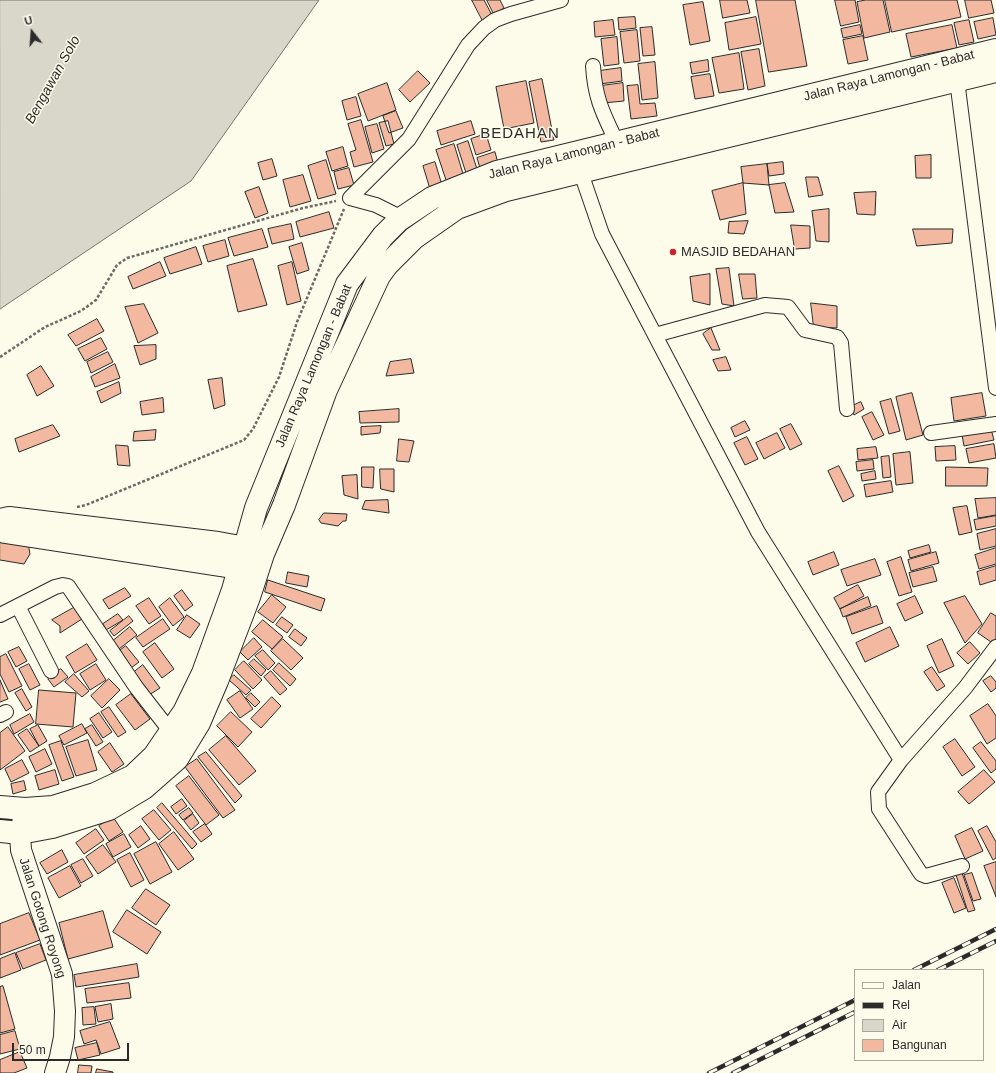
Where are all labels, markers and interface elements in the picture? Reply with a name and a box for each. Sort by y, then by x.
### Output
north arrow [12,12,52,52]
text: U [23,14,34,27]
water label: Bengawan Solo [22,33,84,127]
street label: Jalan Raya Lamongan - Babat [802,47,976,105]
district label: BEDAHAN [480,125,560,143]
street label: Jalan Raya Lamongan - Babat [487,125,661,183]
place label: MASJID BEDAHAN [681,244,795,260]
marker: MASJID BEDAHAN [668,247,678,257]
street label: Jalan Raya Lamongan - Babat [273,282,355,450]
street label: Jalan Gotong Royong [15,856,69,980]
legend [854,969,984,1061]
text: Jalan [892,978,921,992]
text: Rel [892,998,910,1012]
text: Air [892,1018,907,1032]
scale bar [14,1035,131,1061]
text: Bangunan [892,1038,947,1052]
text: 50 m [19,1043,46,1057]

